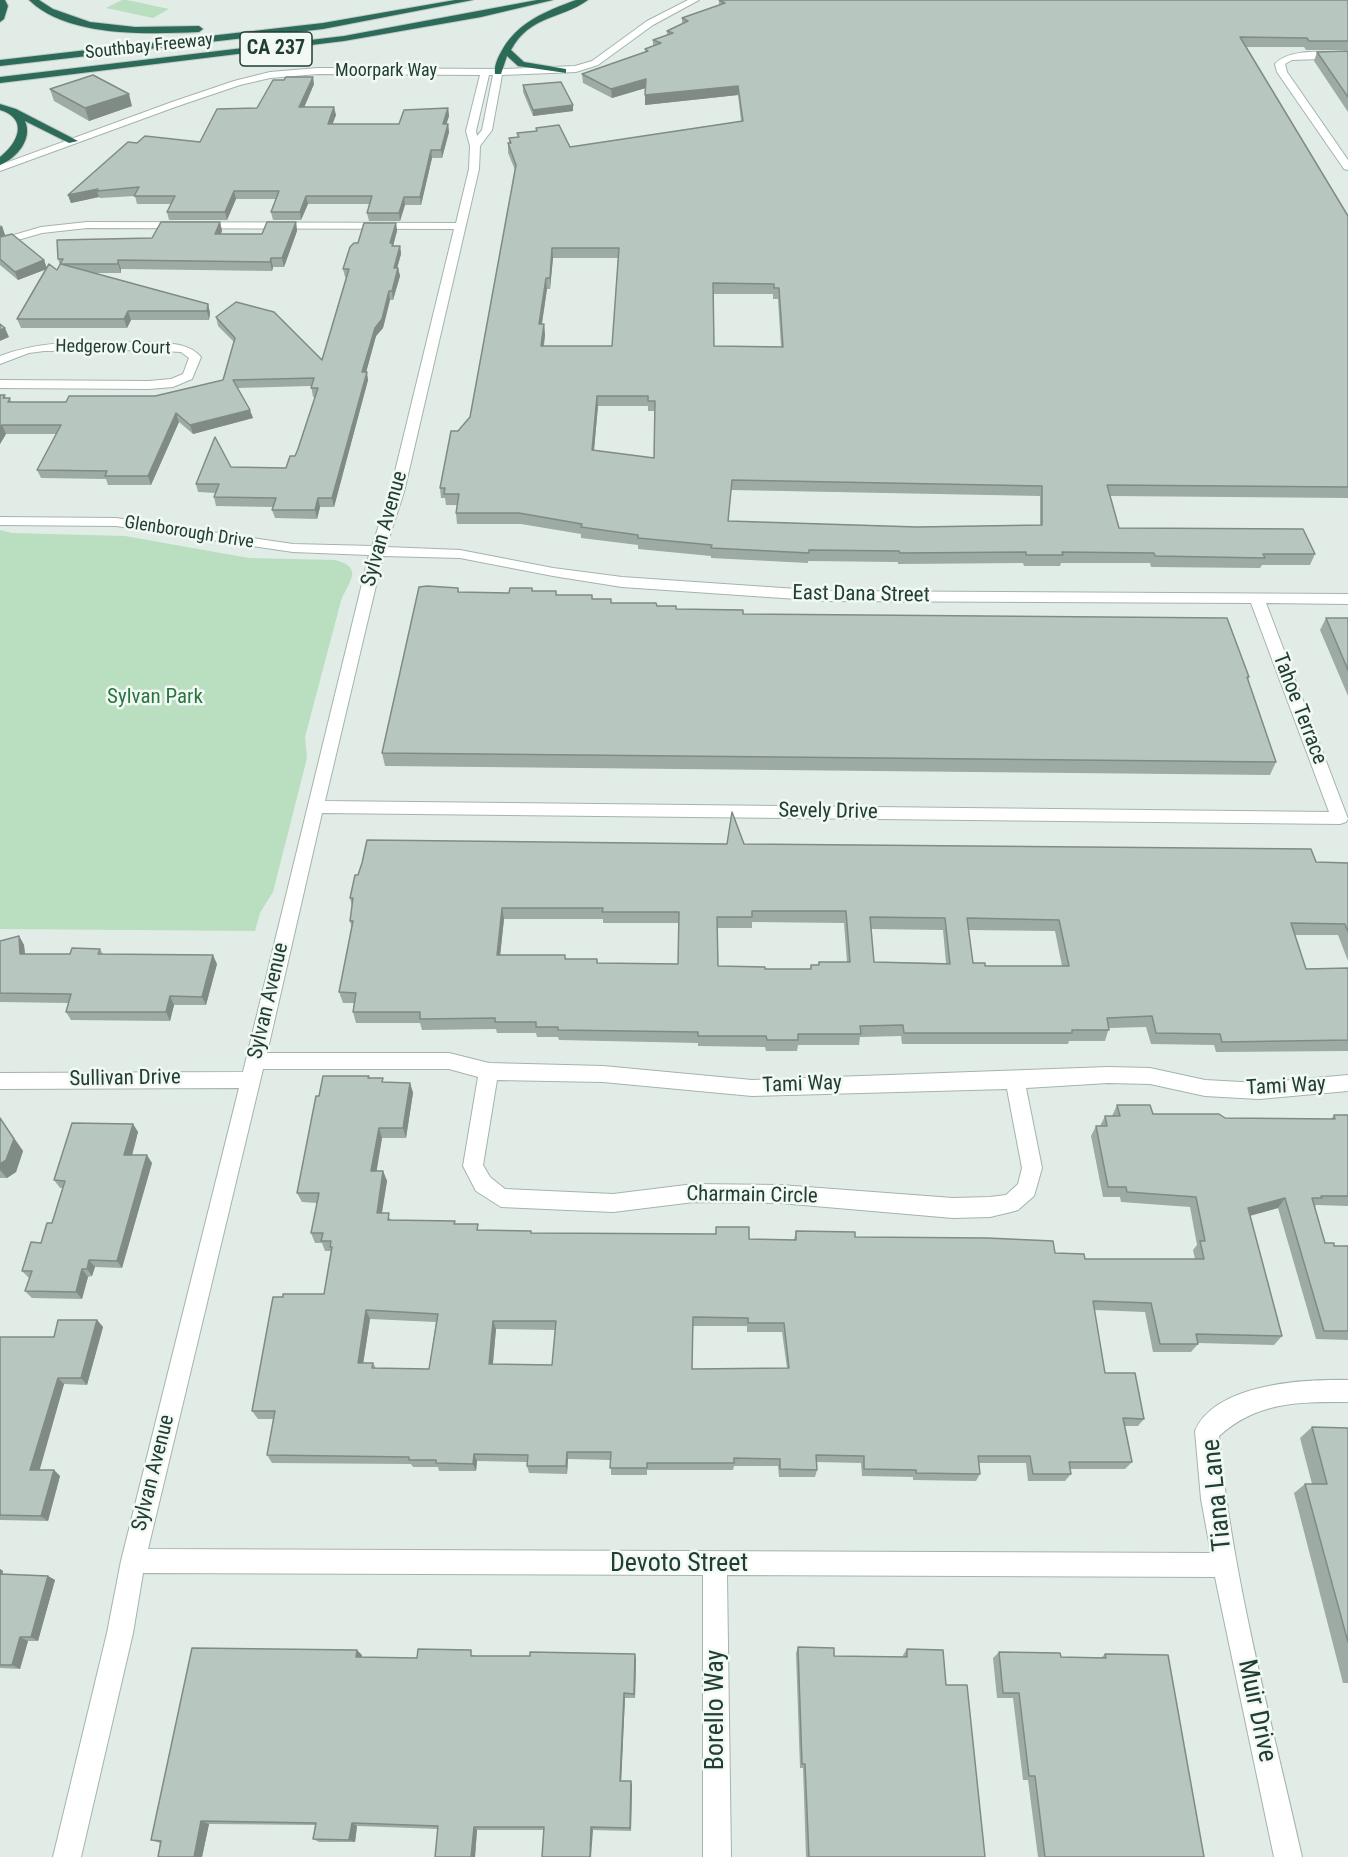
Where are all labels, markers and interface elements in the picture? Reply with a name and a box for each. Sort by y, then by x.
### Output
street label: Southbay Freeway [84,30,214,64]
road number: CA 237 [240,32,312,66]
street label: Moorpark Way [335,60,437,82]
street label: Hedgerow Court [55,336,171,360]
street label: Sylvan Avenue [357,468,413,590]
street label: Glenborough Drive [123,512,255,554]
street label: East Dana Street [792,581,930,609]
street label: Tahoe Terrace [1266,650,1332,768]
park label: Sylvan Park [107,685,203,711]
street label: Sevely Drive [778,799,878,825]
street label: Sylvan Avenue [243,940,295,1062]
street label: Sullivan Drive [69,1065,181,1093]
street label: Tami Way [762,1071,842,1099]
street label: Tami Way [1246,1072,1326,1102]
street label: Charmain Circle [686,1182,818,1210]
street label: Sylvan Avenue [127,1412,181,1534]
street label: Tiana Lane [1197,1437,1239,1553]
street label: Devoto Street [610,1548,748,1580]
street label: Borello Way [700,1650,732,1770]
street label: Muir Drive [1230,1657,1282,1765]

